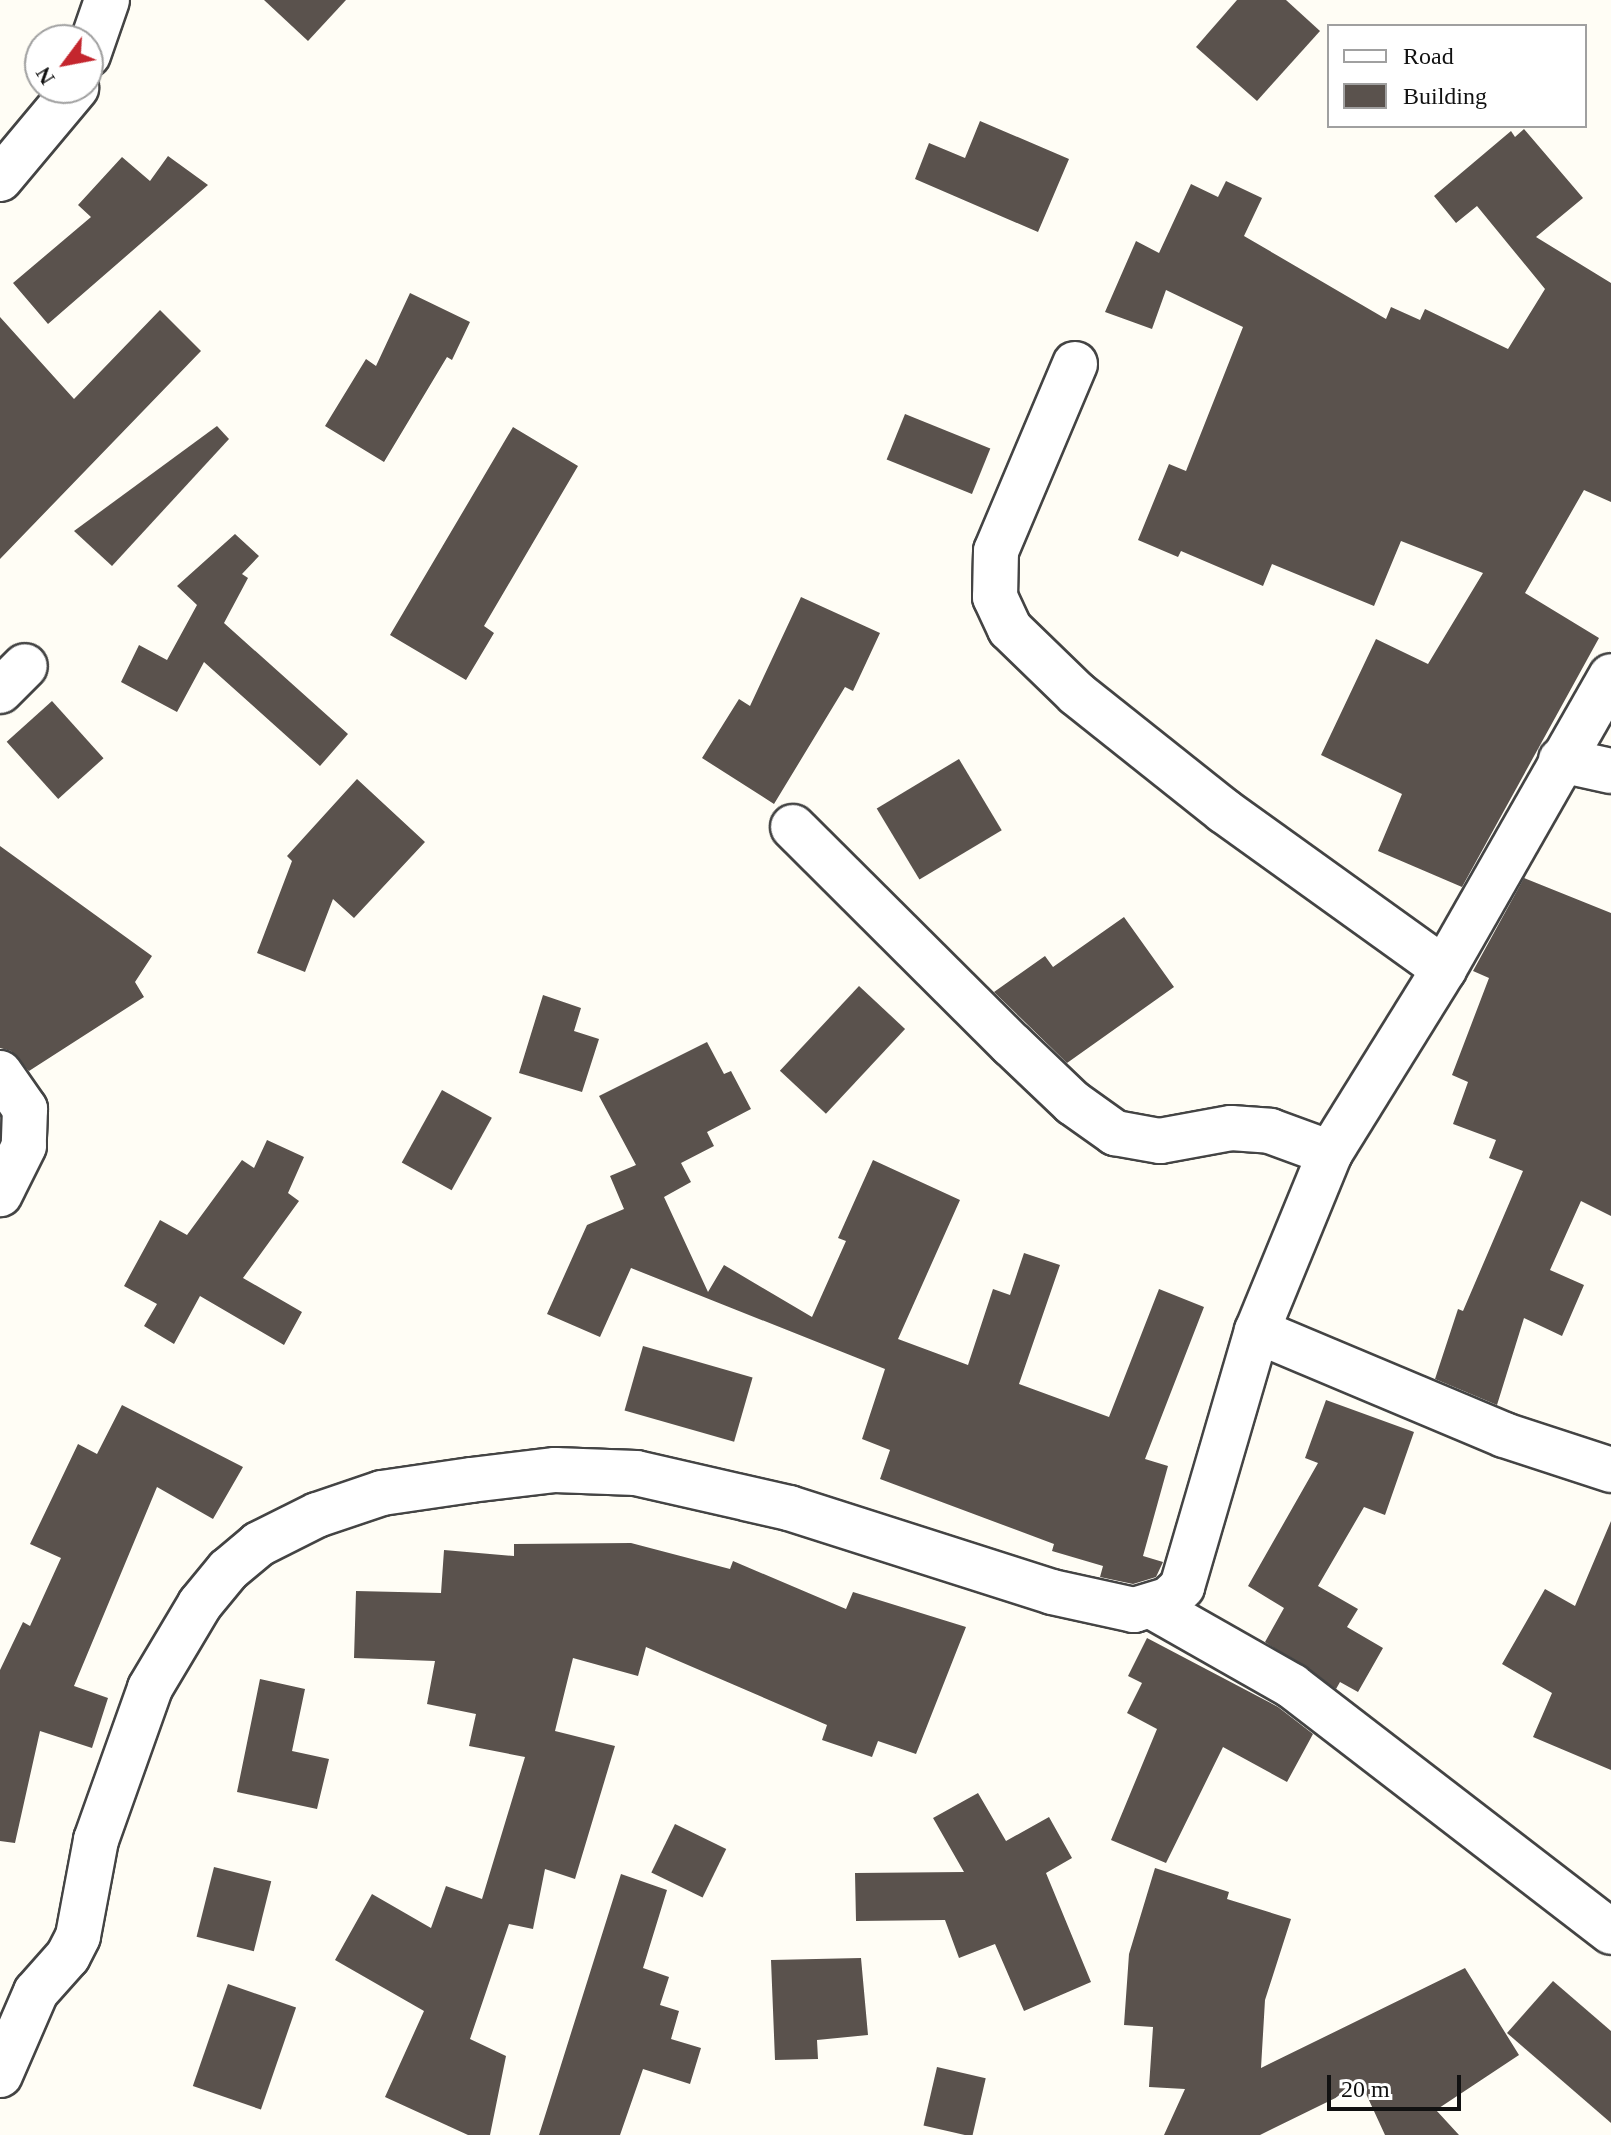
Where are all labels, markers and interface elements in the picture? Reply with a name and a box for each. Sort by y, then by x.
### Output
north arrow [24,24,104,104]
legend [1327,24,1587,128]
text: Road [1403,43,1454,69]
text: N [30,63,60,89]
text: Building [1403,83,1487,109]
scale bar [1331,2059,1465,2109]
text: 20 m [1341,2076,1390,2102]

